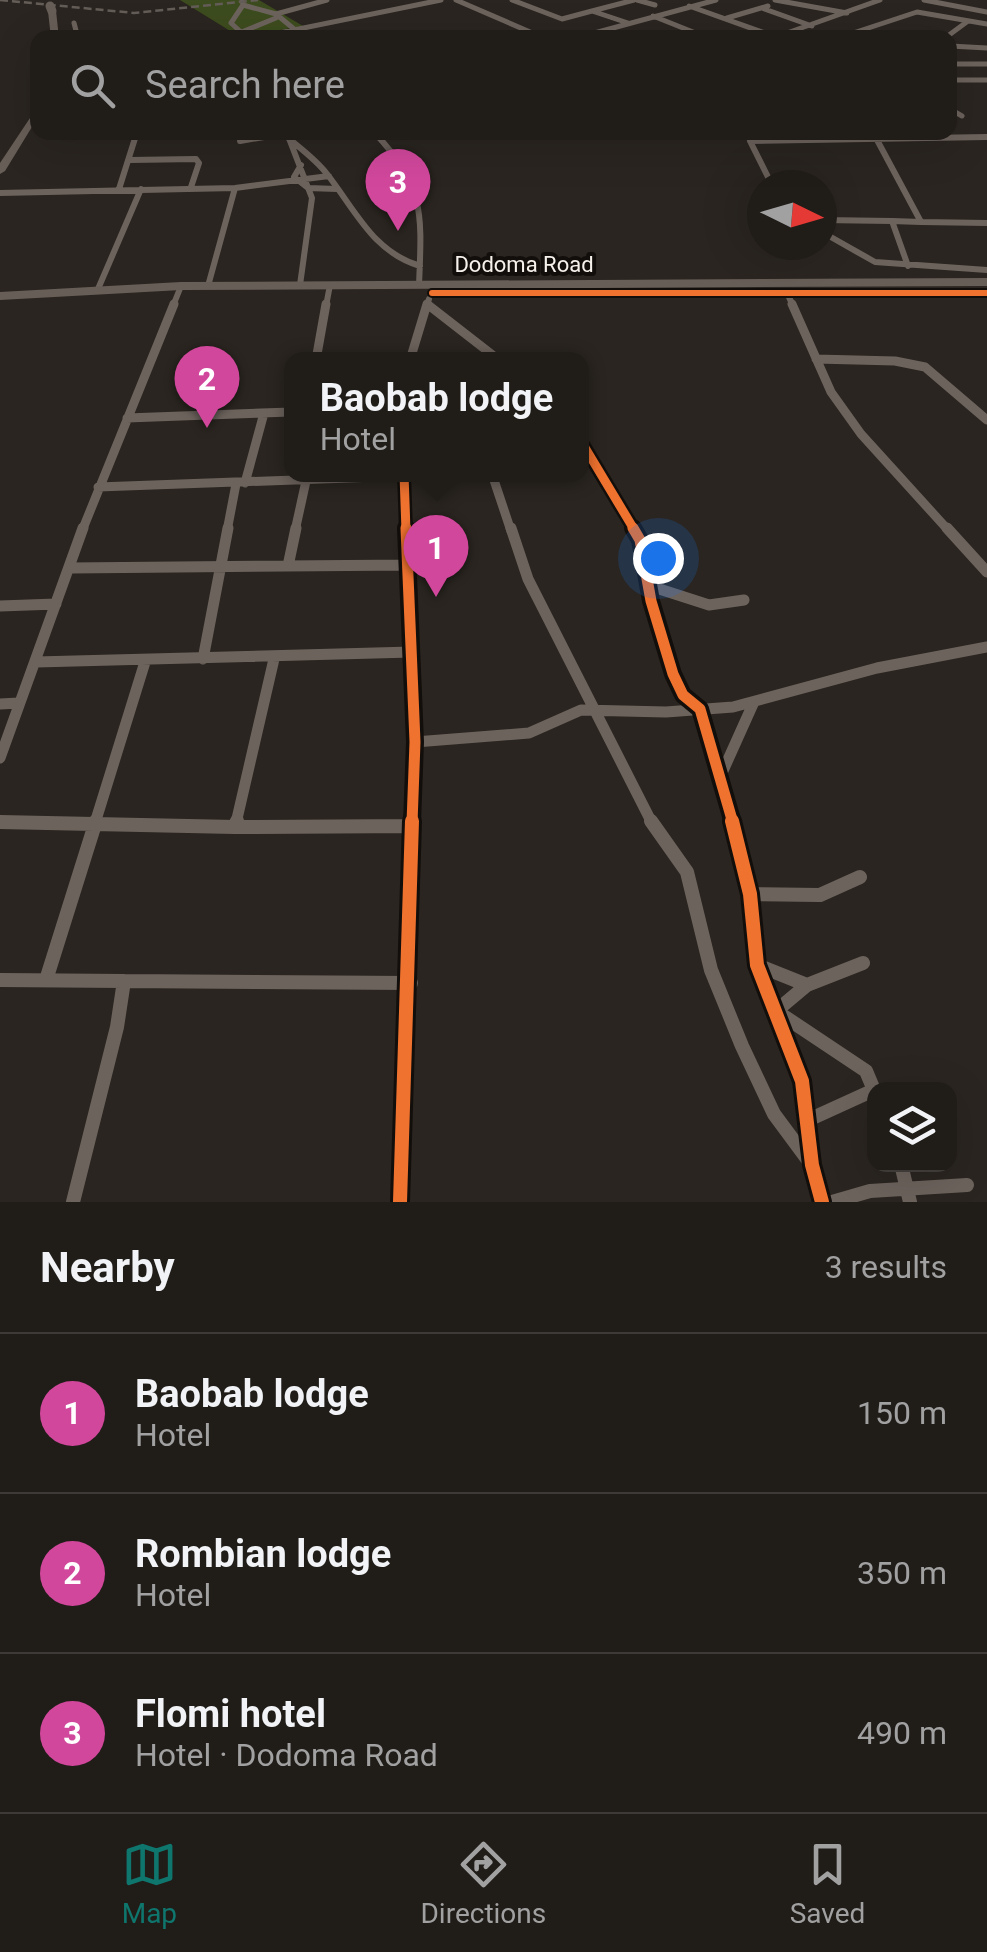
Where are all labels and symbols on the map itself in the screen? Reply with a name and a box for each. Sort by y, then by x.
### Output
pin: 3 [366,148,430,231]
north arrow [747,170,837,260]
street label: Dodoma Road [454,252,594,277]
pin: 2 [174,346,240,428]
pin: 1 [404,514,468,597]
your location [633,533,684,584]

